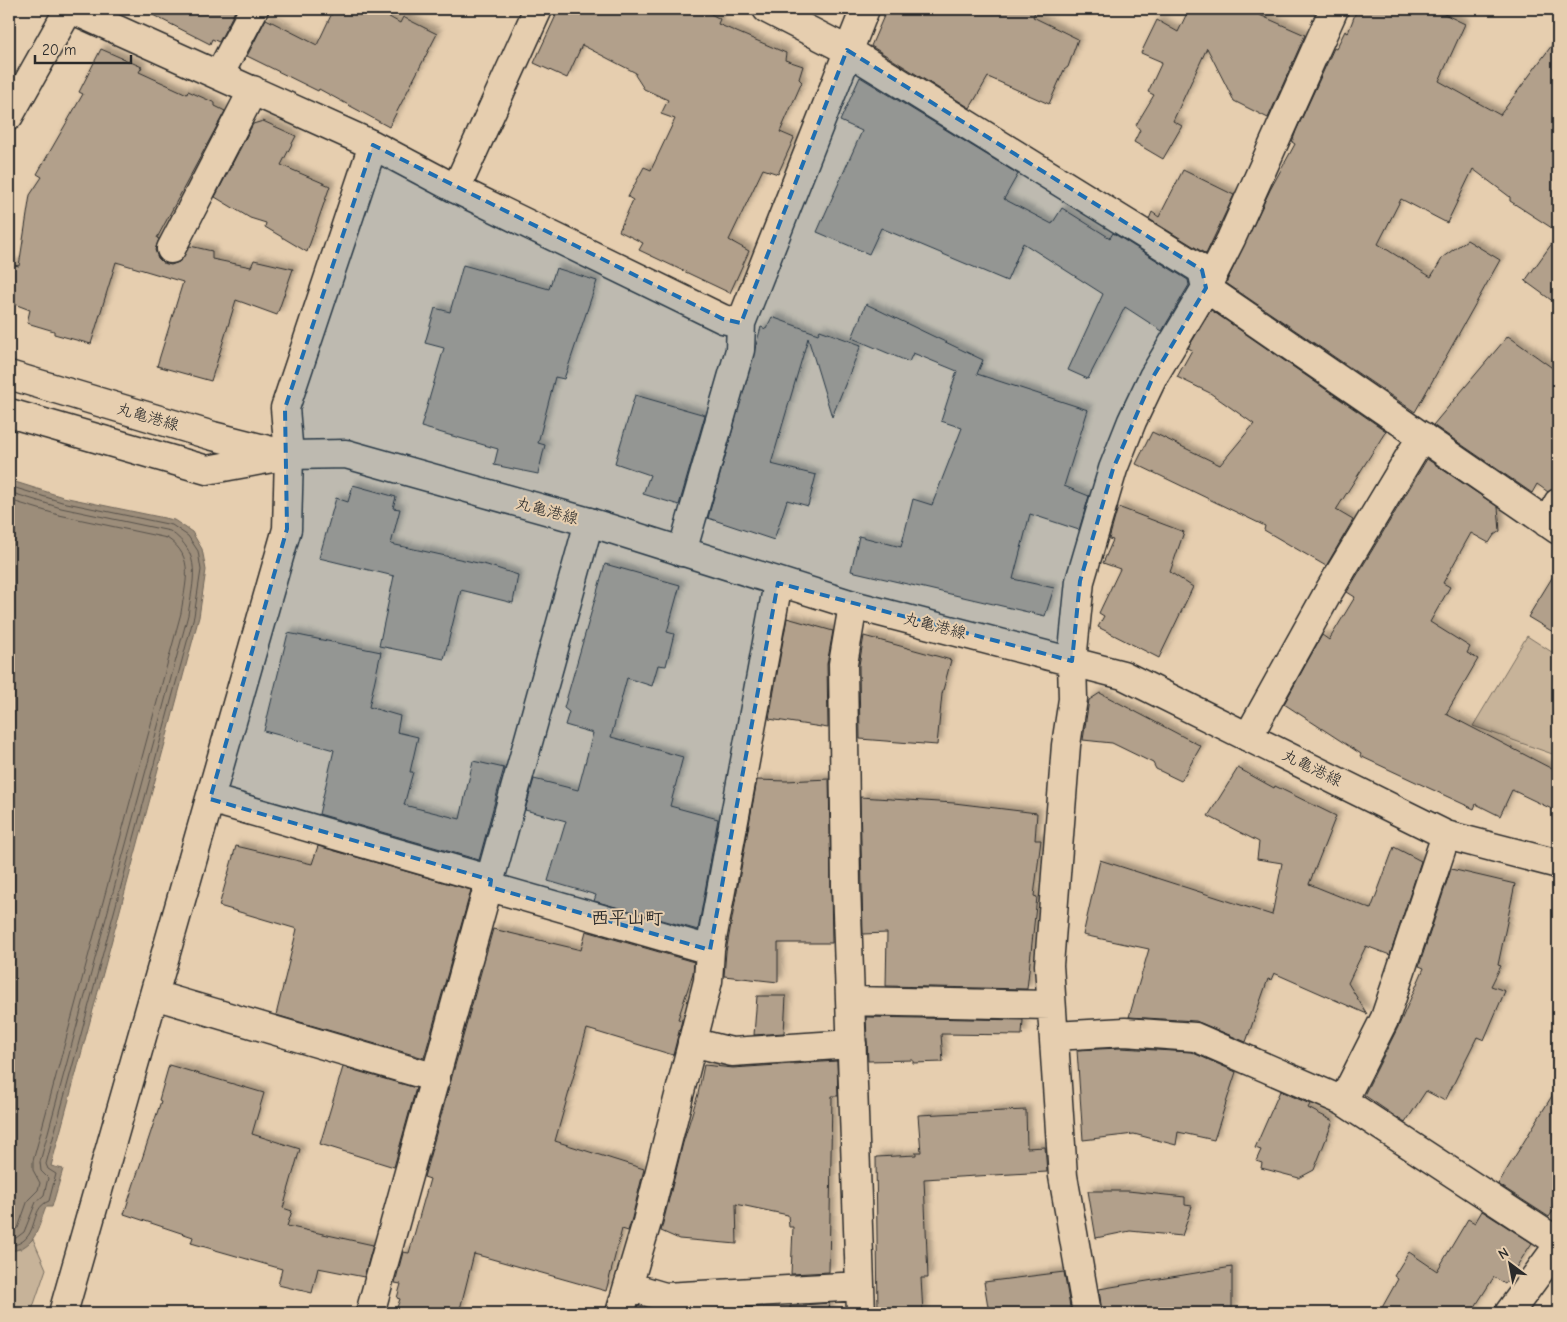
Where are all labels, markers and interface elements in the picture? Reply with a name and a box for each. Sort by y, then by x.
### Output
scale bar [35,32,131,64]
text: 20 m [42,41,76,59]
street label: 丸亀港線 [115,400,181,434]
street label: 丸亀港線 [514,494,580,528]
street label: 丸亀港線 [902,610,968,642]
street label: 丸亀港線 [1279,746,1345,790]
district label: 西平山町 [591,908,663,929]
north arrow [1484,1240,1534,1290]
text: N [1495,1244,1512,1263]

